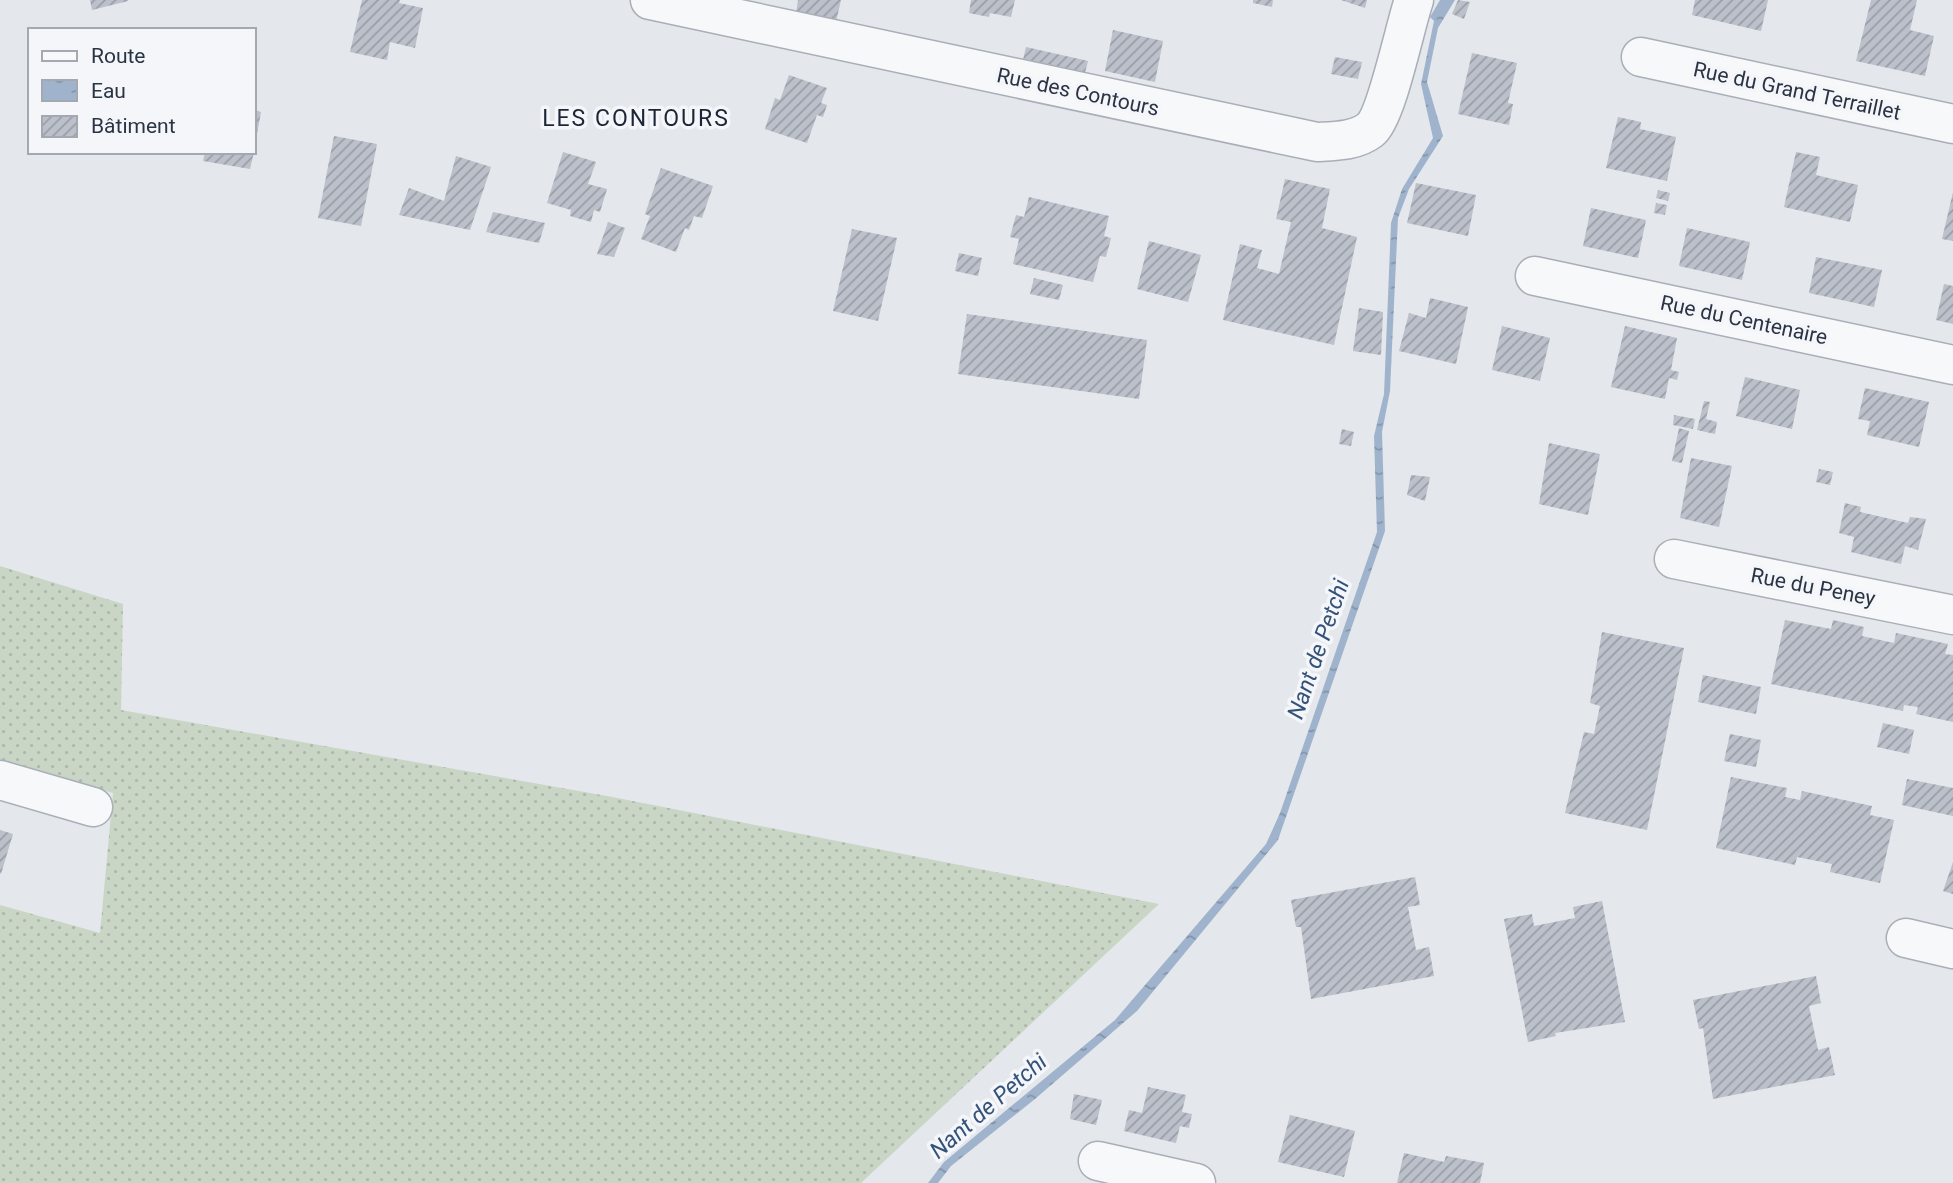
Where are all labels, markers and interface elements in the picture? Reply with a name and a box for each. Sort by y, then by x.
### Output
legend [28,28,256,154]
text: Route [91,44,146,68]
street label: Rue du Grand Terraillet [1691,57,1903,125]
street label: Rue des Contours [995,63,1161,121]
text: Eau [91,79,126,103]
district label: LES CONTOURS [542,105,730,132]
text: Bâtiment [91,114,176,138]
street label: Rue du Centenaire [1658,291,1830,349]
street label: Rue du Peney [1749,563,1877,611]
water label: Nant de Petchi [1282,575,1355,722]
water label: Nant de Petchi [924,1048,1053,1164]

